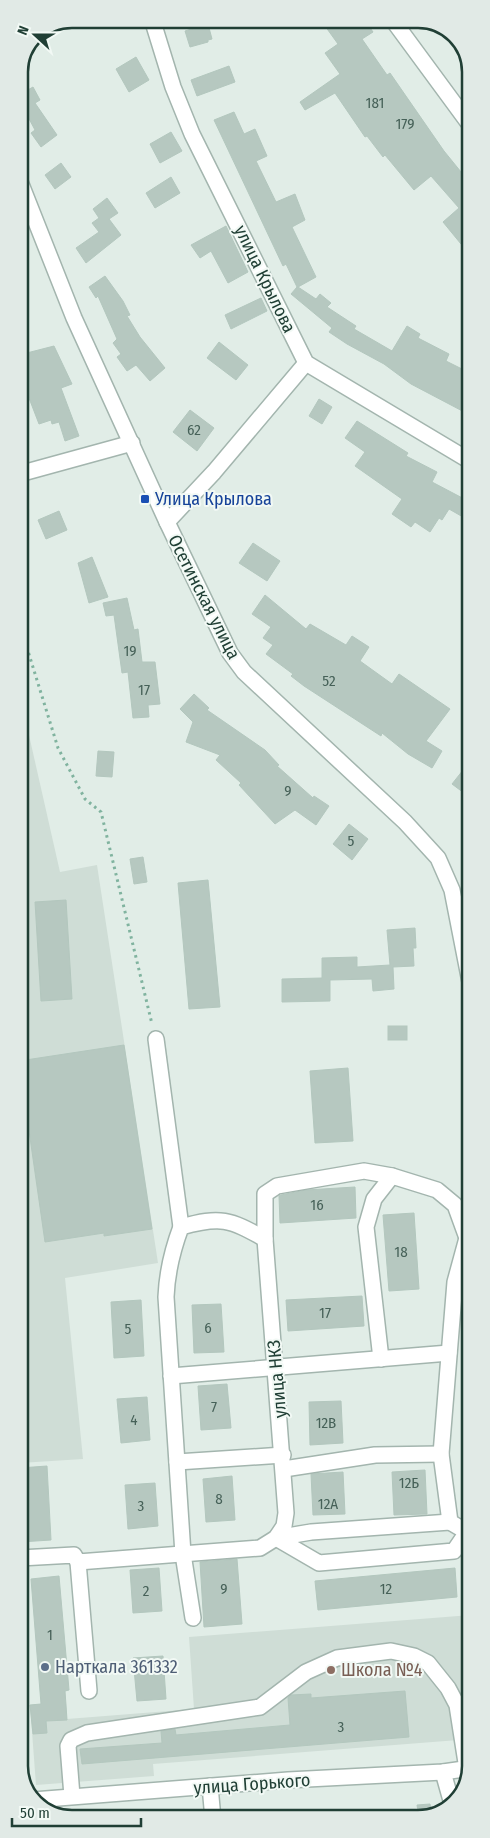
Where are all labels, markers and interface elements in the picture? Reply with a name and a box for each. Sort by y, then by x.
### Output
north arrow [10,10,60,60]
text: N [14,24,33,37]
house number: 181 [366,94,384,112]
house number: 179 [396,115,415,133]
street label: улица Крылова [229,222,301,337]
house number: 62 [187,421,201,439]
place label: Улица Крылова [154,488,272,510]
marker: Улица Крылова [139,493,151,505]
street label: Осетинская улица [163,531,245,663]
house number: 19 [123,642,137,660]
house number: 52 [322,672,336,690]
house number: 17 [138,681,150,699]
house number: 9 [284,782,292,800]
house number: 5 [348,832,355,850]
house number: 16 [310,1196,324,1214]
house number: 18 [394,1243,408,1261]
house number: 17 [319,1304,331,1322]
house number: 6 [204,1319,212,1337]
house number: 5 [125,1320,132,1338]
street label: улица НКЗ [263,1339,291,1419]
house number: 7 [211,1398,217,1416]
house number: 4 [130,1411,138,1429]
house number: 12В [316,1414,336,1432]
house number: 12Б [399,1474,419,1492]
house number: 8 [215,1490,223,1508]
house number: 12А [318,1495,338,1513]
house number: 3 [138,1497,145,1515]
house number: 9 [220,1580,228,1598]
house number: 12 [380,1580,393,1598]
house number: 2 [143,1582,150,1600]
house number: 1 [47,1626,53,1644]
place label: Нарткала 361332 [55,1656,178,1678]
place label: Школа №4 [341,1659,423,1681]
marker: Нарткала 361332 [39,1661,51,1673]
marker: Школа №4 [325,1664,337,1676]
house number: 3 [338,1718,345,1736]
street label: улица Горького [193,1769,311,1799]
scale bar [12,1796,141,1828]
text: 50 m [20,1804,50,1822]

